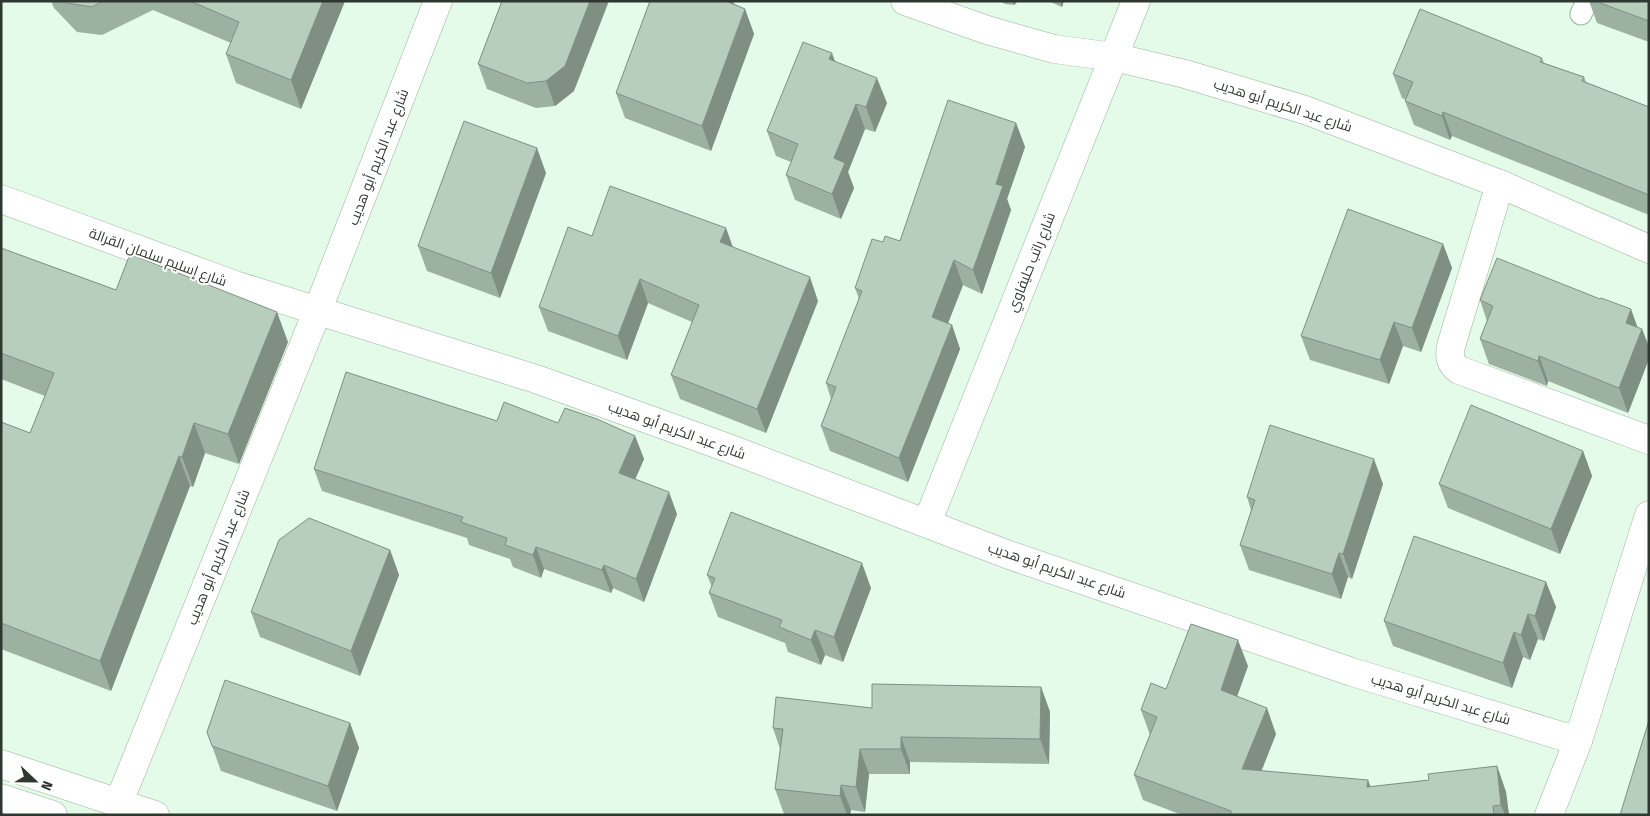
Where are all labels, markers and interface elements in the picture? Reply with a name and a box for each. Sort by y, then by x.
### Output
street label: شارع عبد الكريم أبو هديب [1211,74,1355,137]
street label: شارع عبد الكريم أبو هديب [344,86,413,228]
street label: شارع راتب حليفاوي [1004,210,1062,316]
street label: شارع إسليم سلمان القرالة [86,225,229,291]
street label: شارع عبد الكريم أبو هديب [606,397,748,464]
street label: شارع عبد الكريم أبو هديب [183,487,254,628]
street label: شارع عبد الكريم أبو هديب [985,538,1128,603]
street label: شارع عبد الكريم أبو هديب [1369,669,1513,730]
north arrow [10,756,60,806]
text: N [37,779,56,793]

